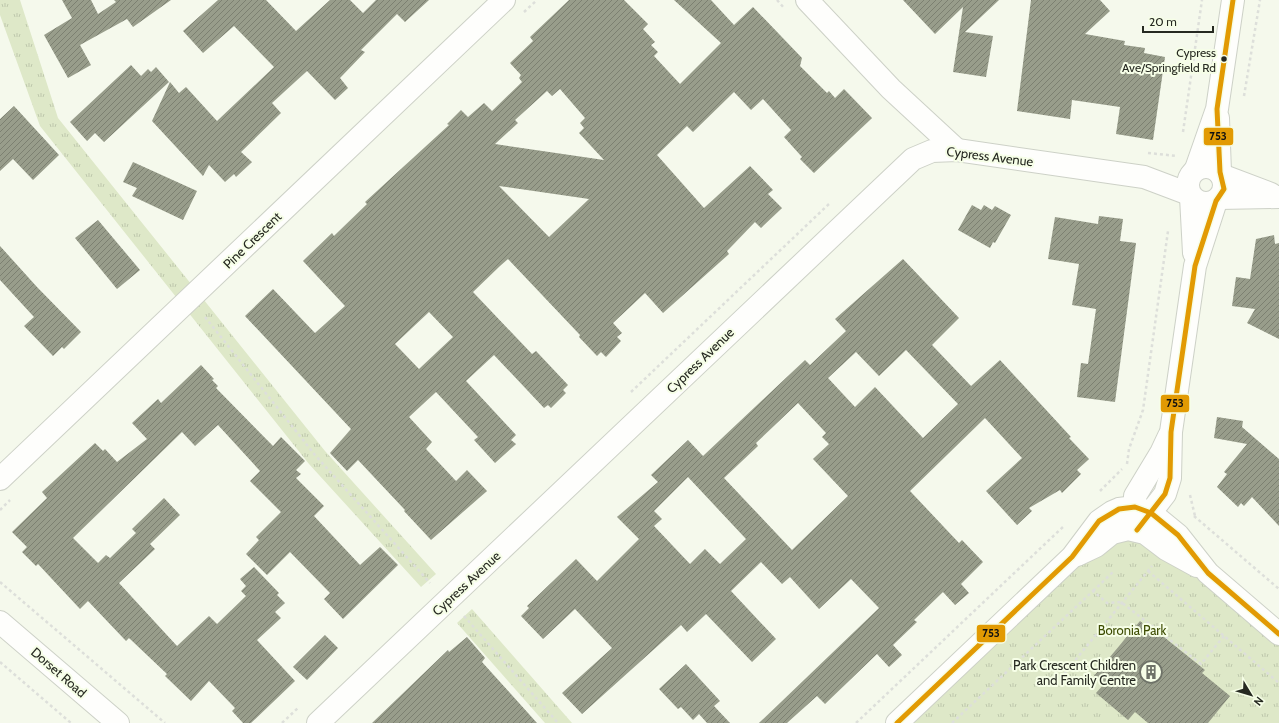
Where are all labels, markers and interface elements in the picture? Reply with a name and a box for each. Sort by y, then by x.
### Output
scale bar [1143,8,1213,34]
text: 20 m [1149,14,1177,29]
place label: Cypress Ave/Springfield Rd [1122,45,1216,75]
marker: Cypress Ave/Springfield Rd [1219,54,1229,64]
line badge: 753 [1203,127,1234,146]
text: 753 [1209,129,1227,143]
street label: Cypress Avenue [946,143,1035,169]
street label: Pine Crescent [220,208,285,272]
street label: Cypress Avenue [663,324,737,396]
line badge: 753 [1160,394,1190,413]
text: 753 [1166,396,1184,410]
street label: Cypress Avenue [429,547,504,619]
park label: Boronia Park [1098,622,1166,638]
line badge: 753 [976,624,1006,643]
text: 753 [982,626,1000,640]
street label: Dorset Road [28,644,90,700]
place label: Park Crescent Children and Family Centre [1013,657,1136,688]
building icon: Park Crescent Children and Family Centre [1138,659,1164,685]
north arrow [1231,675,1271,715]
text: N [1251,694,1267,709]

